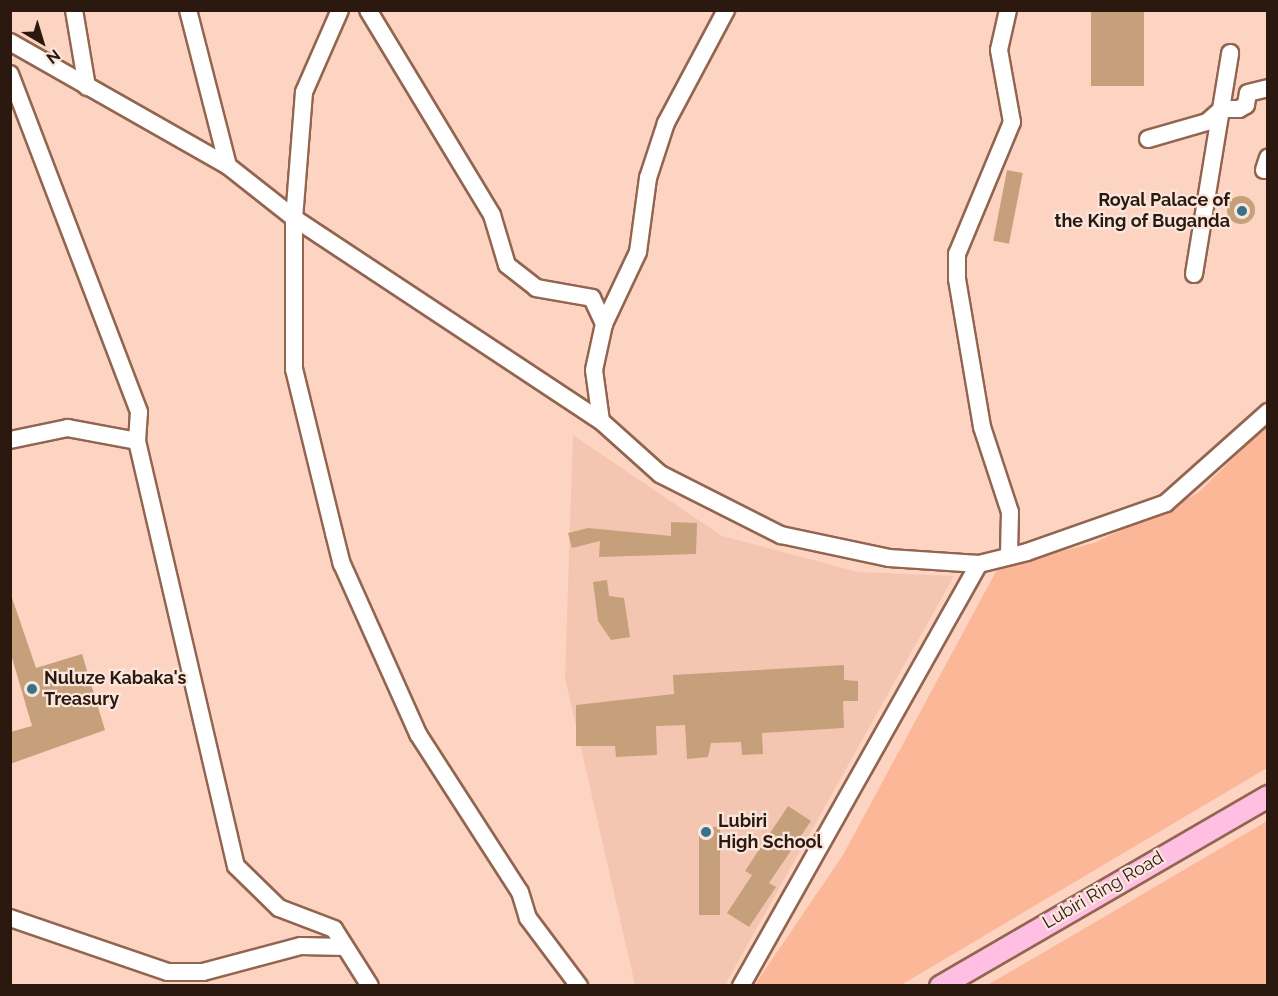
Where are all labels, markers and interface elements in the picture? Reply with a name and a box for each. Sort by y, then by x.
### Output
north arrow [12,12,72,72]
text: N [43,45,64,68]
place label: Royal Palace of the King of Buganda [1054,190,1230,232]
marker: Royal Palace of the King of Buganda [1235,204,1249,218]
place label: Nuluze Kabaka's Treasury [44,668,186,710]
marker: Nuluze Kabaka's Treasury [25,682,39,696]
place label: Lubiri High School [718,811,822,854]
marker: Lubiri High School [699,825,713,839]
street label: Lubiri Ring Road [1039,847,1167,933]

